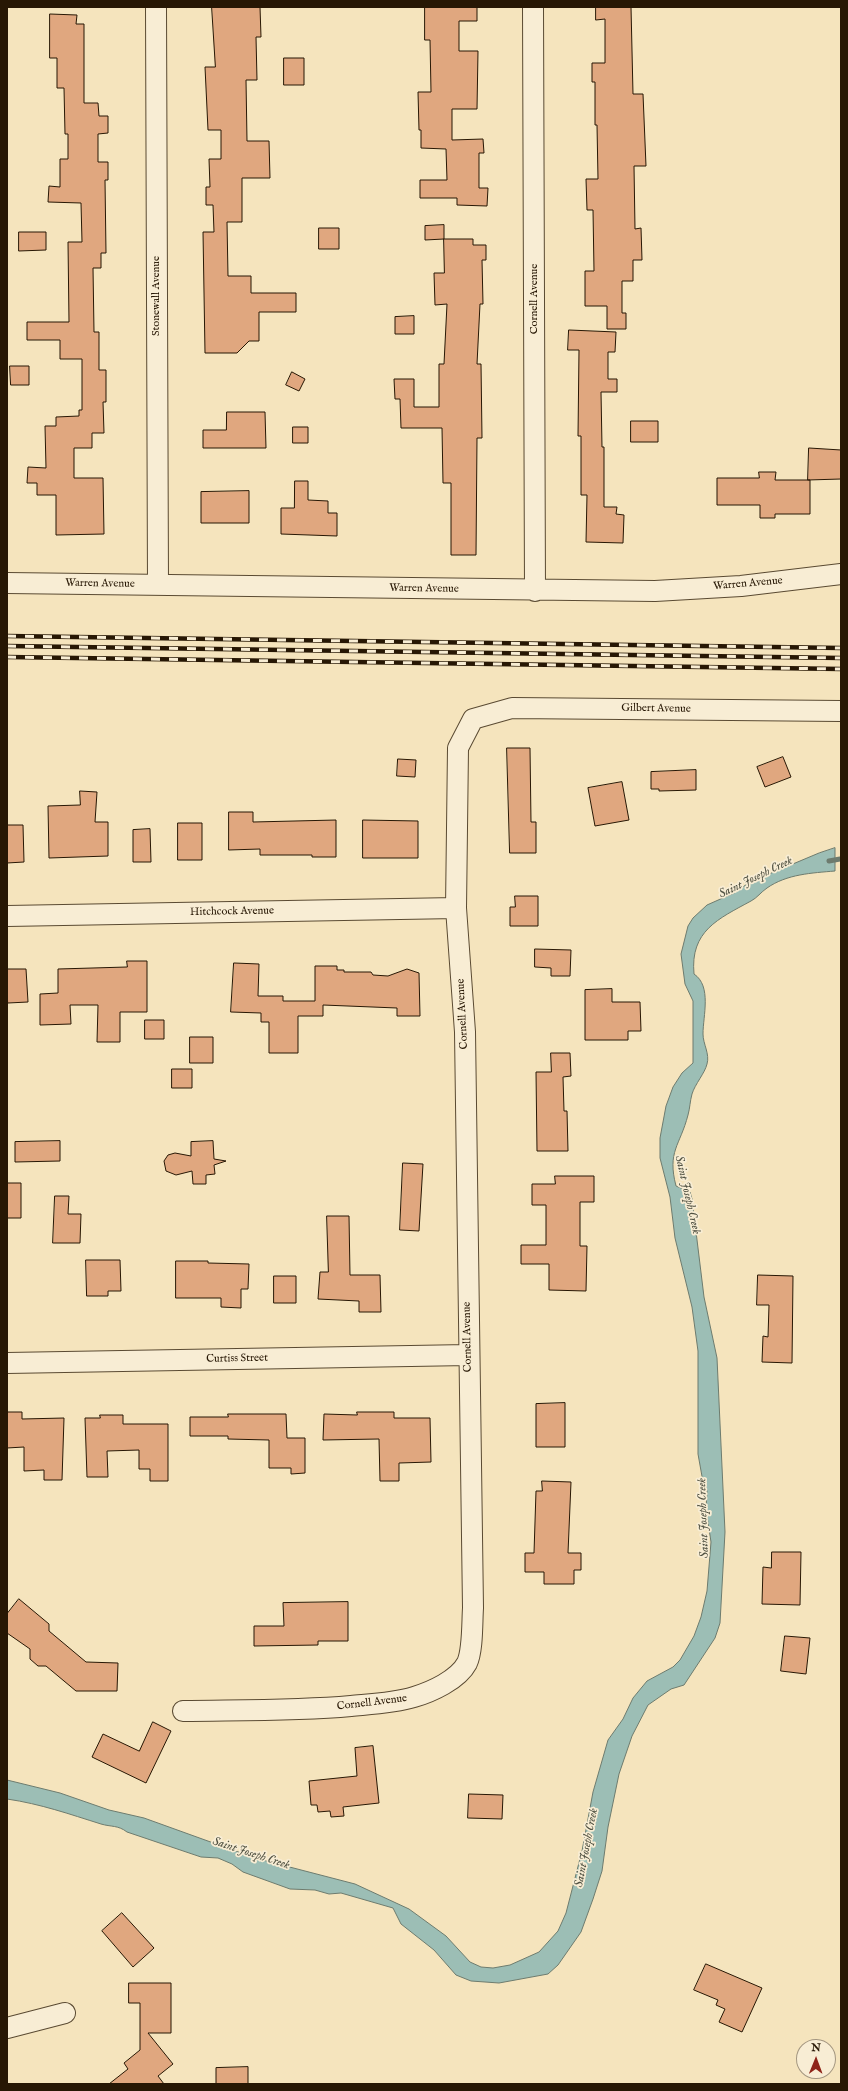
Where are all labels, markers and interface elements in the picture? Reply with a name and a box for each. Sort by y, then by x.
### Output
street label: Stonewall Avenue [150,256,164,336]
street label: Cornell Avenue [528,264,542,334]
street label: Warren Avenue [713,574,783,594]
street label: Warren Avenue [65,577,135,591]
street label: Warren Avenue [389,582,459,596]
street label: Gilbert Avenue [621,702,691,716]
water label: Saint Joseph Creek [717,854,795,902]
street label: Hitchcock Avenue [190,905,274,919]
street label: Cornell Avenue [455,978,471,1050]
water label: Saint Joseph Creek [671,1154,703,1236]
street label: Cornell Avenue [461,1302,475,1372]
street label: Curtiss Street [206,1352,268,1366]
water label: Saint Joseph Creek [695,1478,713,1558]
street label: Cornell Avenue [336,1692,408,1714]
water label: Saint Joseph Creek [572,1807,602,1889]
water label: Saint Joseph Creek [211,1835,291,1873]
north arrow [796,2039,836,2079]
text: N [811,2041,821,2055]

